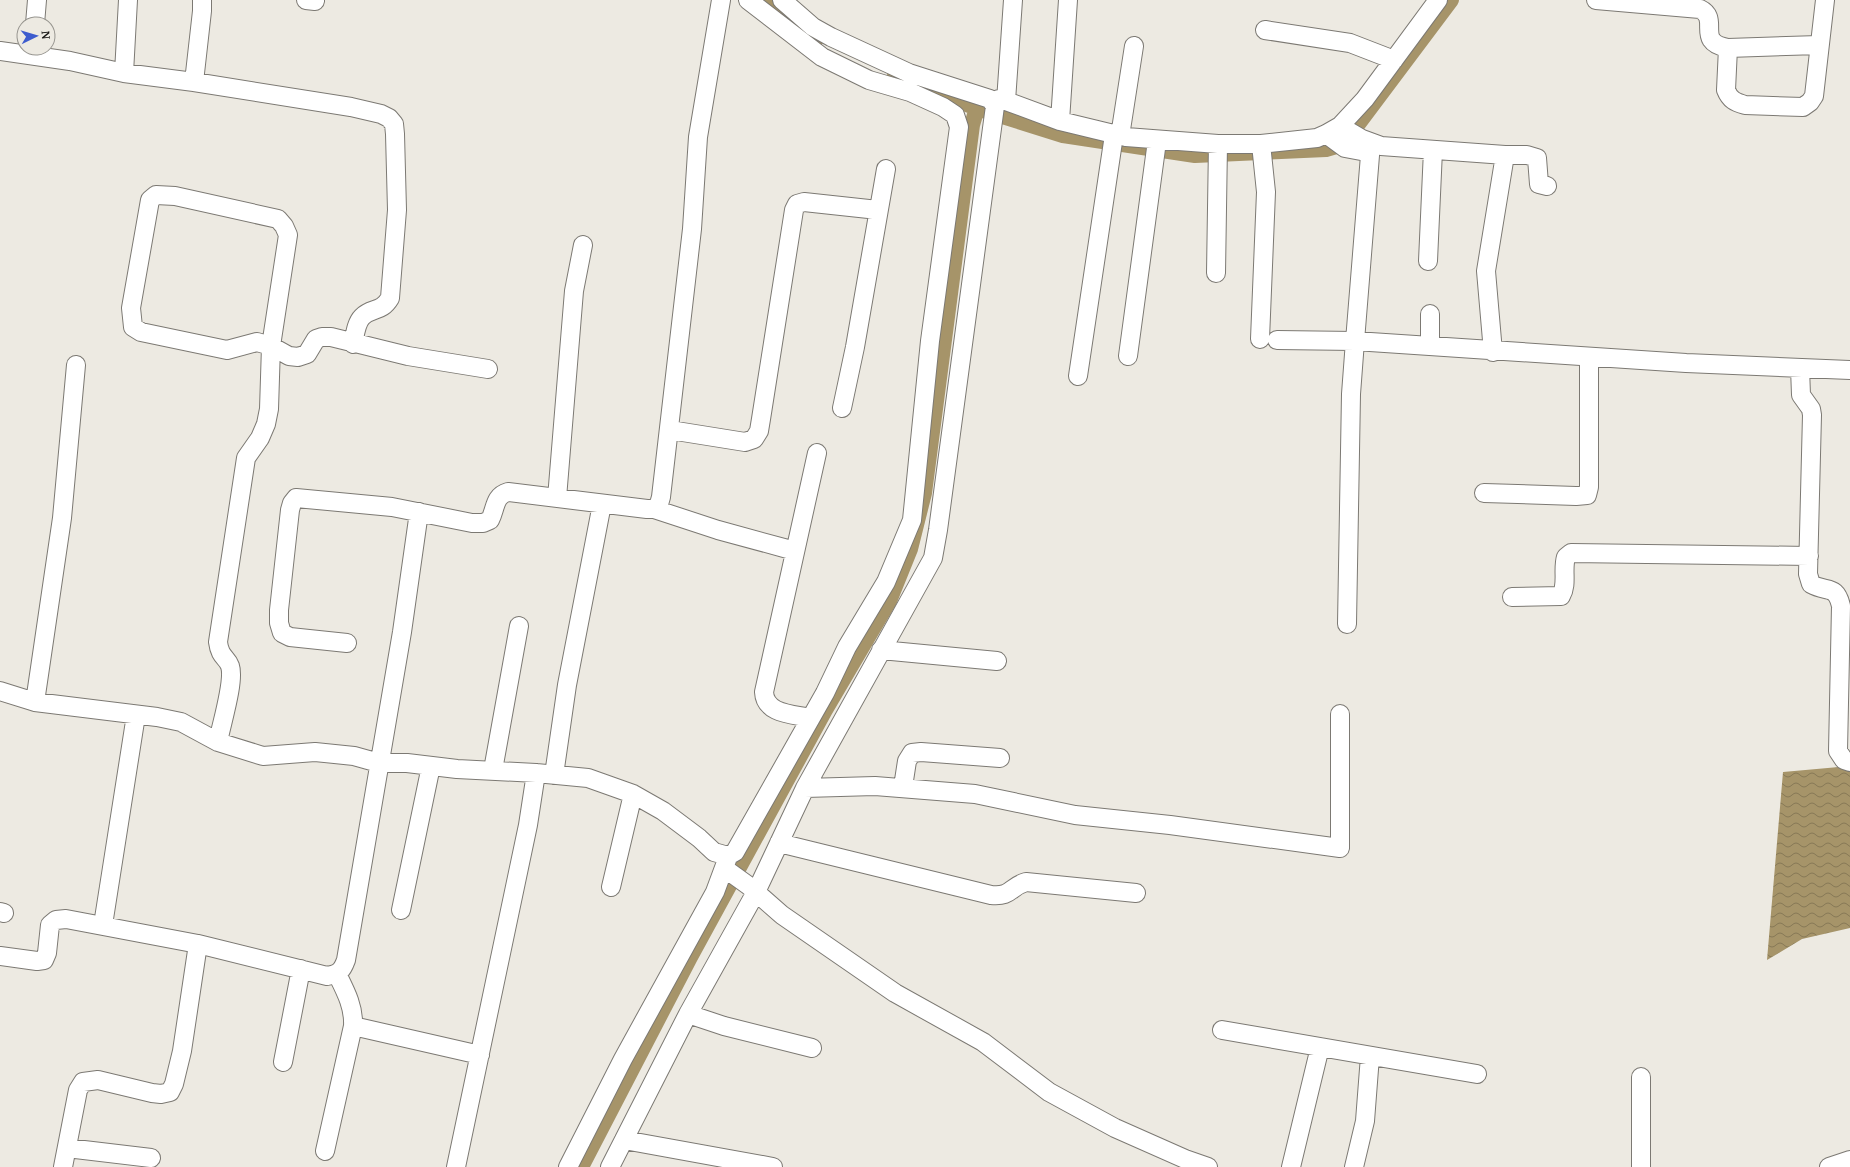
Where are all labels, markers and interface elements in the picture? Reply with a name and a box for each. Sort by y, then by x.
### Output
north arrow [16,16,56,56]
text: N [39,30,53,41]

